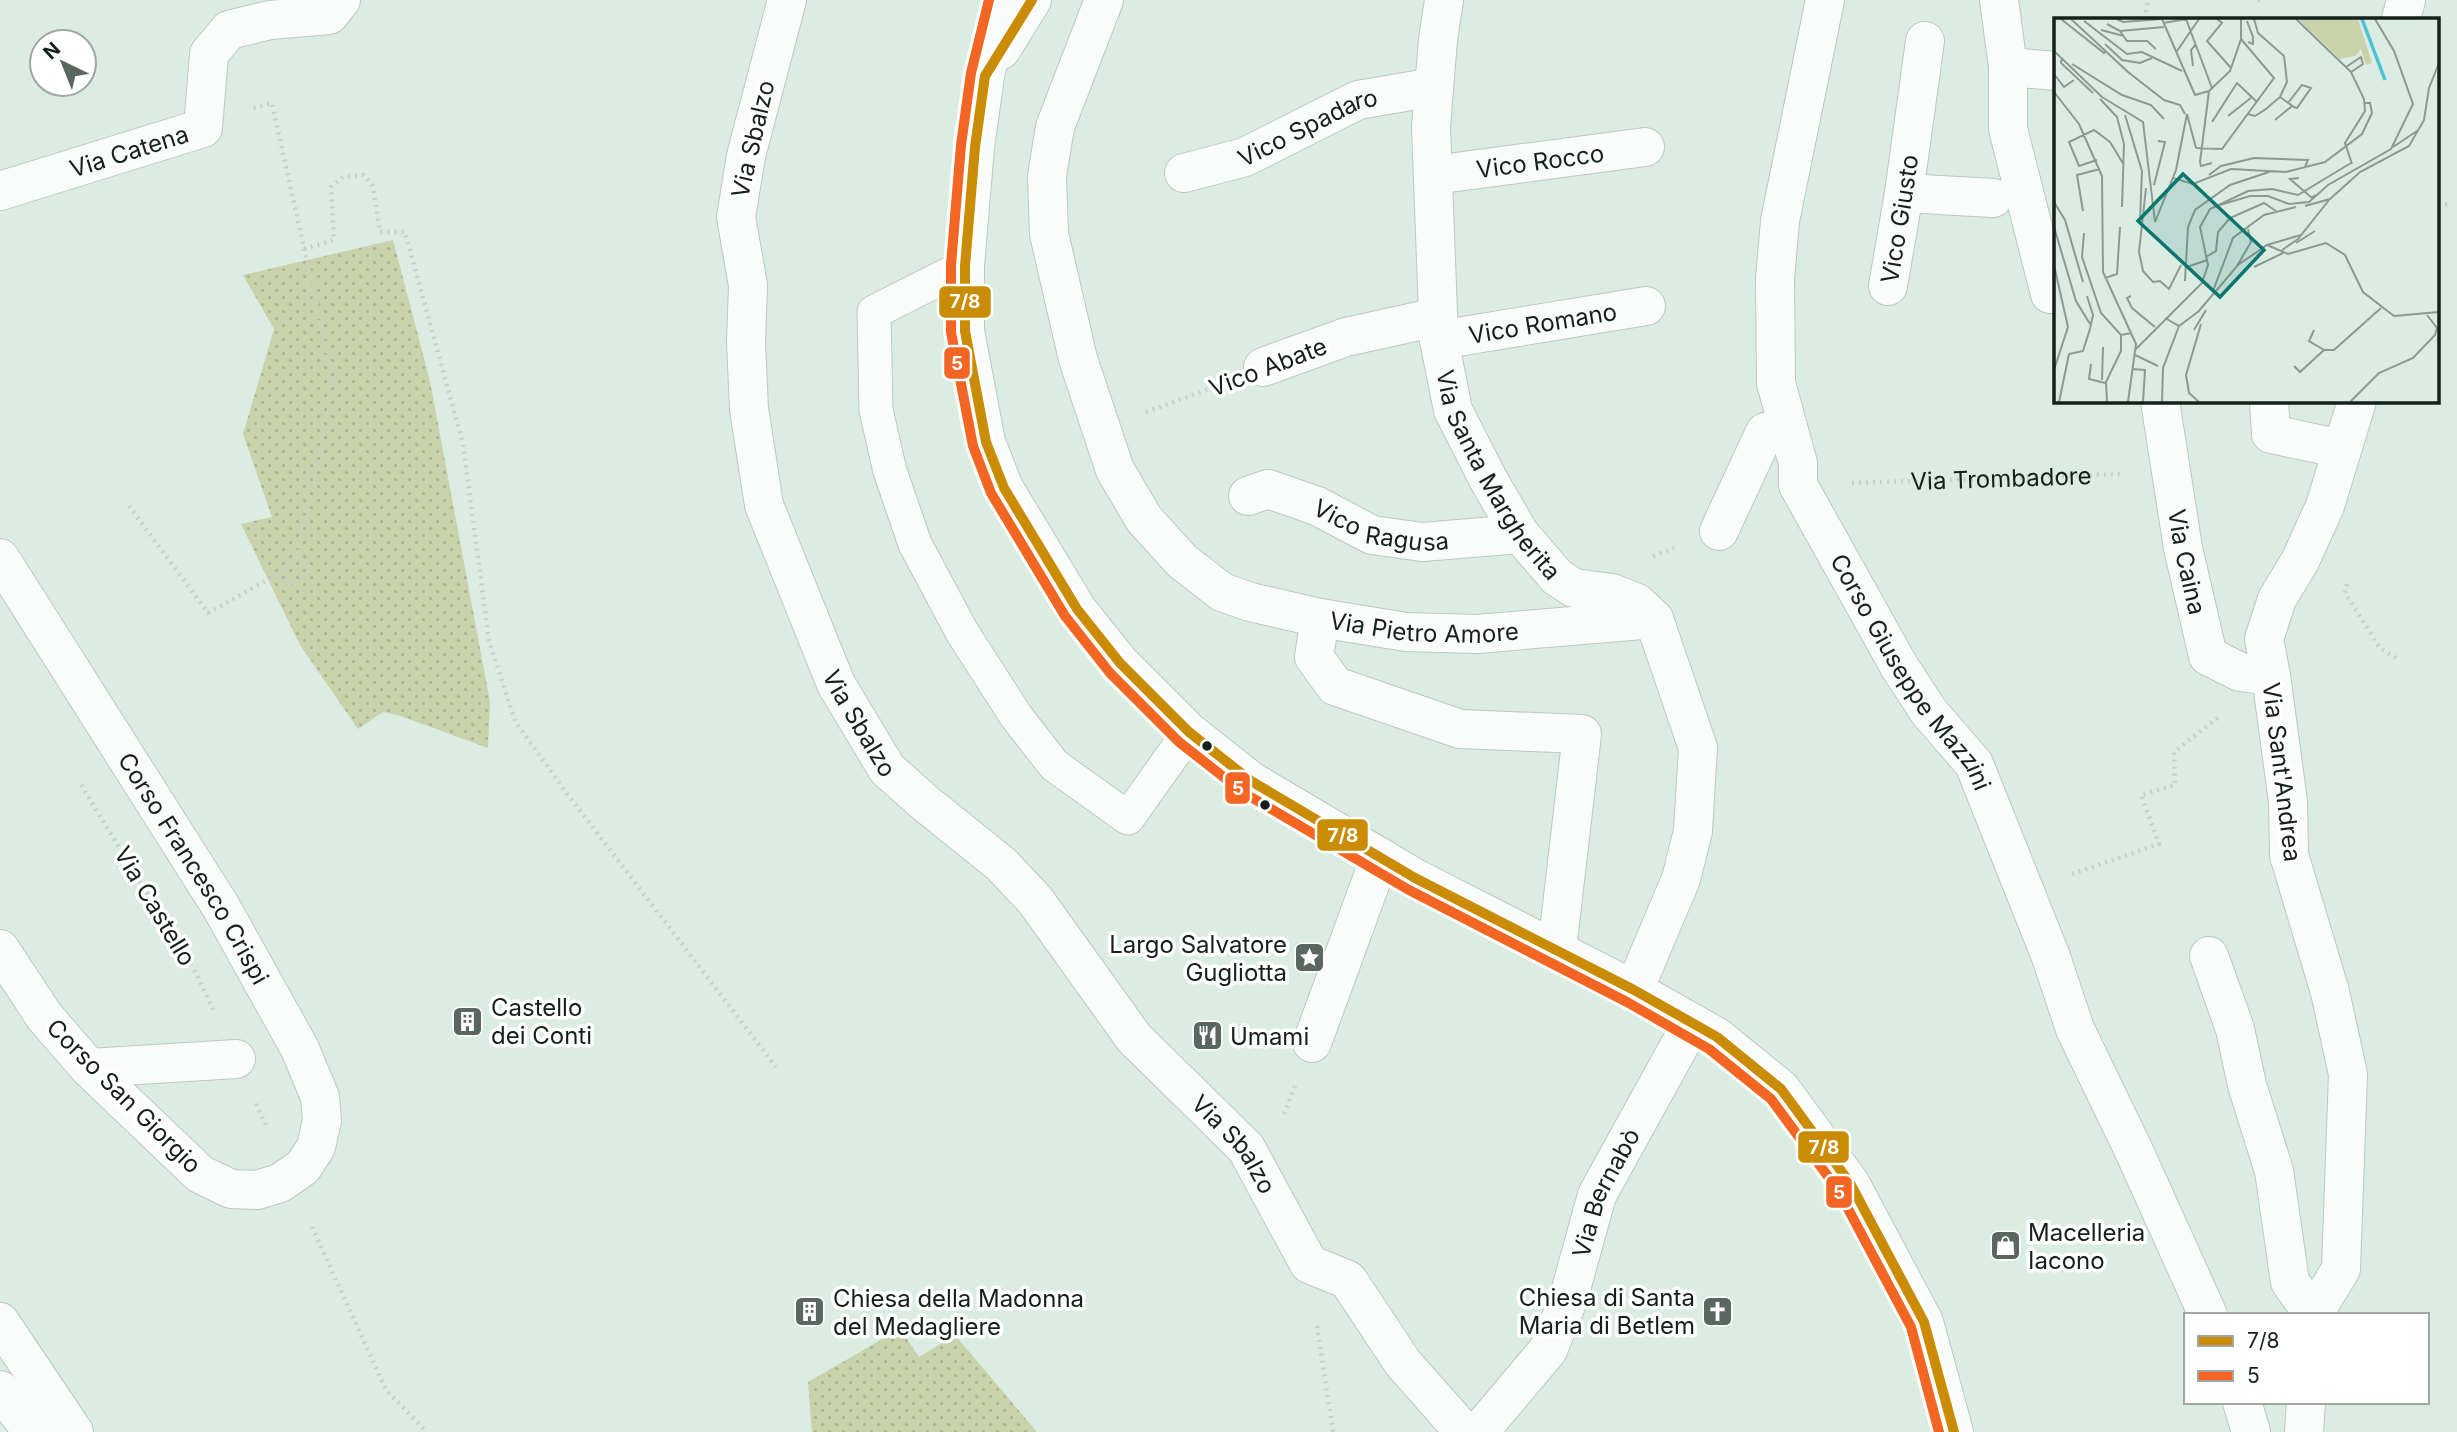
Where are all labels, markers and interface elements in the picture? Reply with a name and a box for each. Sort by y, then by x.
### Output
inset map [2054,18,2440,402]
north arrow [28,28,98,98]
text: N [39,38,65,64]
street label: Via Sbalzo [725,78,781,200]
street label: Vico Spadaro [1233,82,1380,173]
street label: Via Catena [66,119,192,183]
street label: Vico Rocco [1474,138,1606,184]
street label: Vico Giusto [1874,153,1924,285]
line badge: 7/8 [938,285,992,319]
text: 7/8 [950,290,980,313]
street label: Vico Romano [1466,297,1619,349]
street label: Vico Abate [1205,331,1331,403]
line badge: 5 [943,346,971,380]
text: 5 [951,352,963,375]
street label: Via Santa Margherita [1431,367,1567,585]
street label: Via Trombadore [1910,461,2092,496]
street label: Vico Ragusa [1309,492,1450,556]
street label: Via Caina [2163,507,2212,617]
street label: Corso Giuseppe Mazzini [1825,548,1997,794]
street label: Via Pietro Amore [1328,605,1520,649]
street label: Via Sbalzo [817,665,903,782]
street label: Via Sant'Andrea [2257,681,2307,863]
unlabelled marker [1200,739,1214,753]
street label: Corso Francesco Crispi [112,747,275,989]
line badge: 5 [1224,771,1251,805]
text: 5 [1232,777,1244,800]
unlabelled marker [1258,798,1272,812]
line badge: 7/8 [1316,818,1369,852]
text: 7/8 [1328,824,1358,847]
street label: Via Castello [108,841,202,971]
place label: Largo Salvatore Gugliotta [1109,930,1287,987]
place icon: Largo Salvatore Gugliotta [1293,941,1327,975]
place label: Castello dei Conti [491,993,592,1050]
building icon: Castello dei Conti [451,1004,485,1038]
street label: Corso San Giorgio [41,1013,207,1179]
restaurant icon: Umami [1190,1019,1224,1053]
place label: Umami [1230,1022,1309,1051]
street label: Via Sbalzo [1186,1089,1282,1198]
street label: Via Bernabò [1566,1123,1646,1261]
line badge: 7/8 [1797,1130,1850,1164]
text: 7/8 [1809,1136,1839,1159]
line badge: 5 [1825,1175,1853,1209]
text: 5 [1833,1181,1845,1204]
place label: Macelleria Iacono [2028,1218,2145,1275]
shop icon: Macelleria Iacono [1988,1229,2022,1263]
place label: Chiesa di Santa Maria di Betlem [1519,1283,1695,1340]
place label: Chiesa della Madonna del Medagliere [833,1284,1084,1341]
church icon: Chiesa di Santa Maria di Betlem [1701,1294,1735,1328]
building icon: Chiesa della Madonna del Medagliere [793,1295,827,1329]
legend [2184,1313,2429,1404]
text: 7/8 [2247,1328,2279,1353]
text: 5 [2247,1363,2260,1388]

